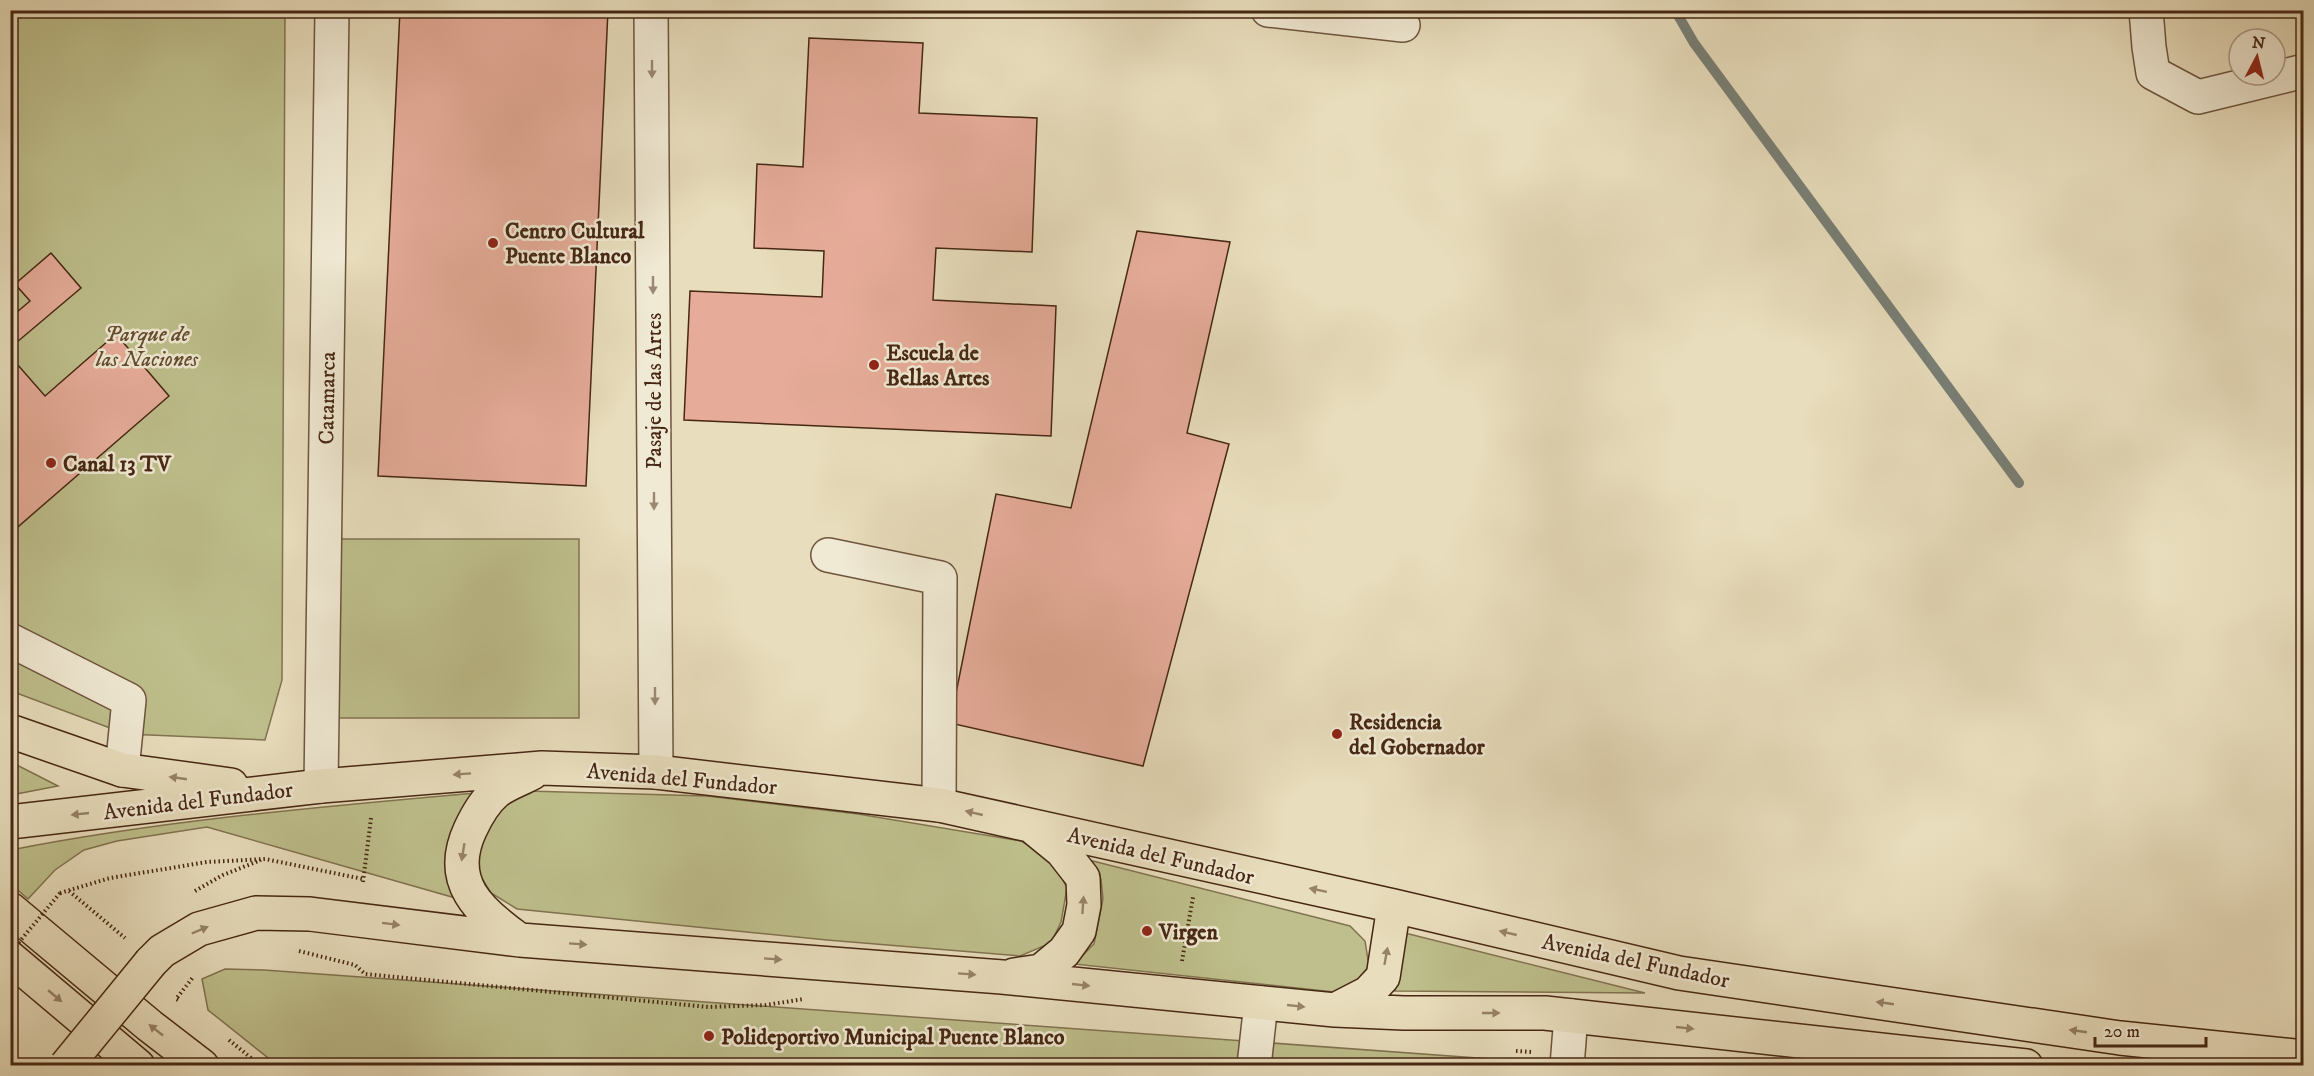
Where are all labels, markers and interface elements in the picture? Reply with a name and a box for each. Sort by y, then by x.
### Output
north arrow [2227,27,2287,87]
text: N [2251,32,2266,54]
one-way arrow [647,59,657,78]
place label: Centro Cultural Puente Blanco [505,218,645,270]
marker: Centro Cultural Puente Blanco [486,236,500,250]
one-way arrow [648,275,658,294]
street label: Pasaje de las Artes [641,313,668,469]
park label: Parque de las Naciones [95,321,199,373]
place label: Escuela de Bellas Artes [886,340,990,392]
street label: Catamarca [313,351,342,445]
marker: Escuela de Bellas Artes [867,358,881,372]
place label: Canal 13 TV [63,451,172,478]
marker: Canal 13 TV [44,456,58,470]
one-way arrow [649,491,659,510]
one-way arrow [650,686,660,705]
place label: Residencia del Gobernador [1349,709,1486,761]
marker: Residencia del Gobernador [1330,727,1344,741]
street label: Avenida del Fundador [586,758,779,801]
one-way arrow [453,769,472,779]
one-way arrow [168,773,187,782]
street label: Avenida del Fundador [102,776,295,827]
one-way arrow [965,807,983,817]
one-way arrow [71,809,90,819]
street label: Avenida del Fundador [1065,822,1258,891]
one-way arrow [458,843,467,862]
one-way arrow [1308,885,1327,894]
one-way arrow [1078,895,1088,914]
one-way arrow [382,919,401,929]
place label: Virgen [1158,919,1218,946]
marker: Virgen [1140,924,1154,938]
one-way arrow [191,925,209,935]
one-way arrow [1499,928,1518,938]
street label: Avenida del Fundador [1539,928,1733,995]
one-way arrow [569,939,588,949]
one-way arrow [1382,947,1391,966]
one-way arrow [763,954,782,964]
one-way arrow [958,970,977,979]
one-way arrow [1072,980,1091,990]
one-way arrow [47,989,62,1002]
one-way arrow [1876,999,1895,1008]
one-way arrow [1287,1001,1306,1011]
one-way arrow [1481,1008,1500,1018]
scale bar [2095,1010,2206,1048]
text: 20 m [2104,1021,2140,1043]
one-way arrow [148,1024,163,1036]
place label: Polideportivo Municipal Puente Blanco [721,1024,1065,1051]
one-way arrow [1675,1024,1694,1033]
one-way arrow [2069,1027,2088,1036]
marker: Polideportivo Municipal Puente Blanco [702,1029,716,1043]

